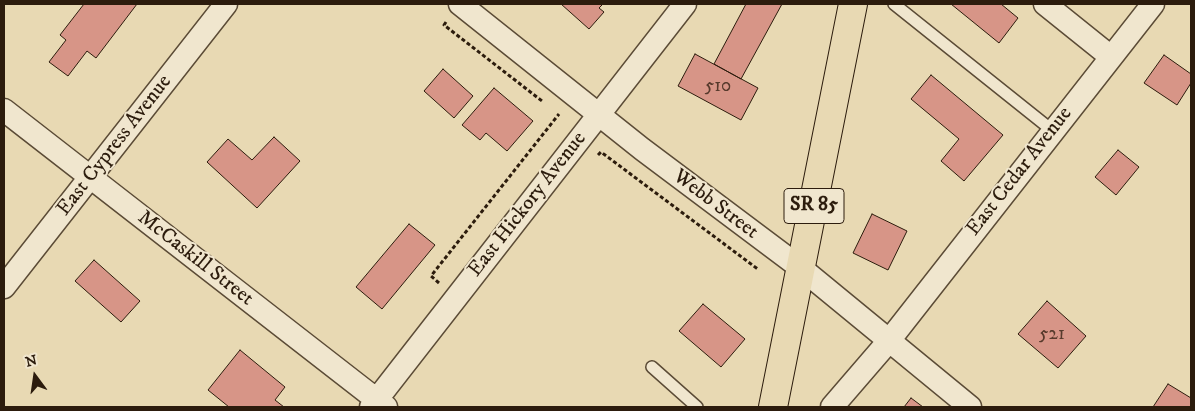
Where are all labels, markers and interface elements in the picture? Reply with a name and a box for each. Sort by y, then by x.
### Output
street label: East Cypress Avenue [52,71,178,221]
house number: 510 [705,76,731,98]
street label: East Cedar Avenue [962,102,1078,242]
street label: East Hickory Avenue [463,127,593,283]
street label: Webb Street [667,165,763,245]
road number: SR 85 [784,188,844,224]
street label: McCaskill Street [132,206,258,312]
house number: 521 [1039,324,1065,346]
north arrow [10,351,60,401]
text: N [24,351,39,372]

